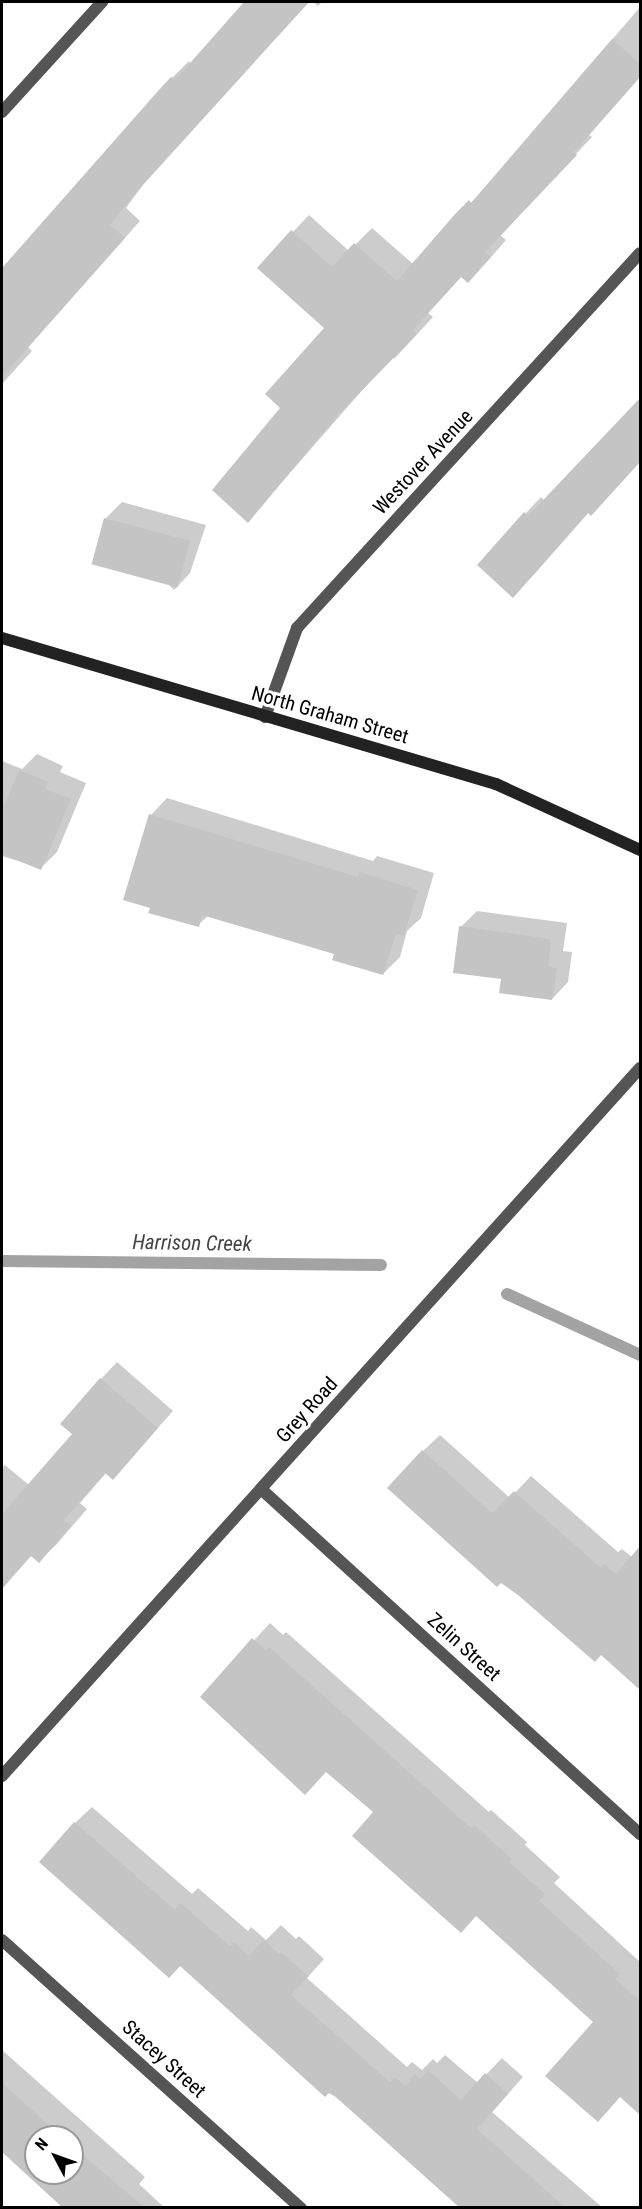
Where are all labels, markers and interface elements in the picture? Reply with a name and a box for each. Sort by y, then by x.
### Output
street label: Westover Avenue [368,404,478,520]
street label: North Graham Street [249,681,411,749]
water label: Harrison Creek [132,1229,252,1257]
street label: Grey Road [271,1372,343,1448]
street label: Zelin Street [423,1608,505,1686]
street label: Stacey Street [117,2015,211,2103]
north arrow [24,2125,84,2185]
text: N [31,2134,52,2154]

